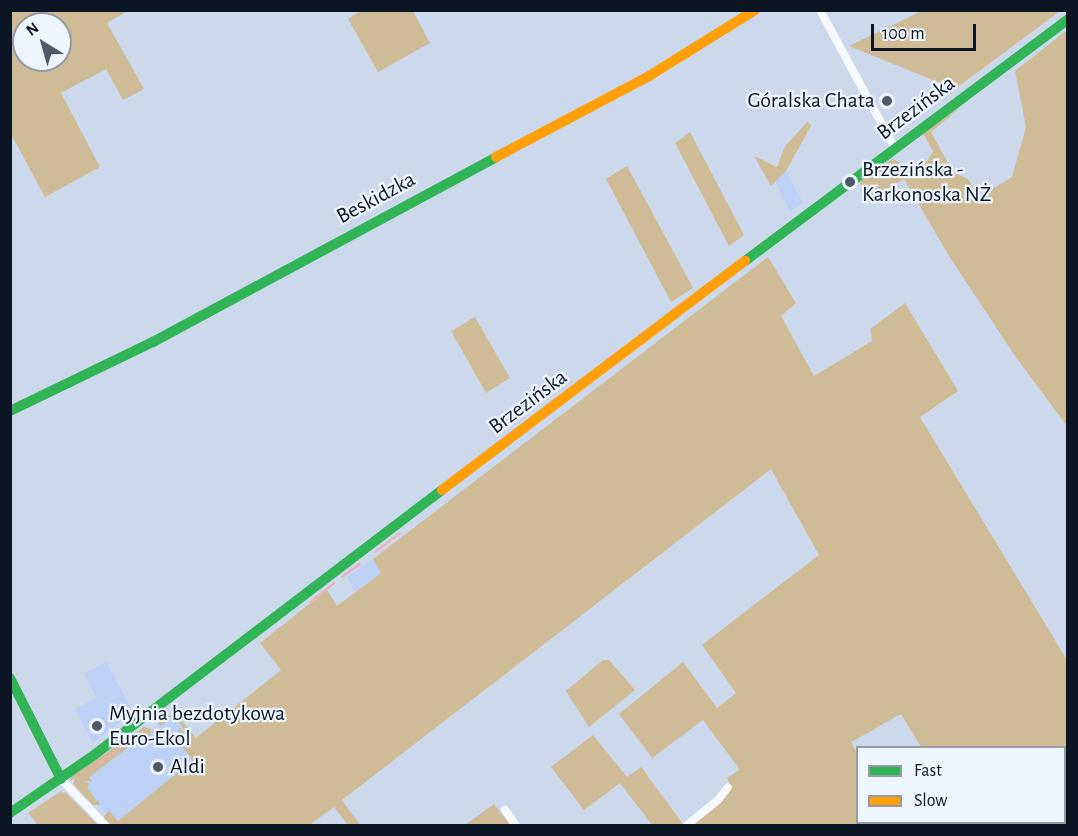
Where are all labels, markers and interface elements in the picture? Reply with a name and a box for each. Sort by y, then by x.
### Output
north arrow [12,12,72,72]
scale bar [874,12,979,50]
text: N [23,19,42,39]
text: 100 m [882,25,925,43]
street label: Brzezińska [872,70,960,146]
place label: Góralska Chata [747,88,875,114]
marker: Góralska Chata [880,94,894,108]
place label: Brzezińska - Karkonoska NŻ [862,156,991,208]
street label: Beskidzka [332,166,420,230]
marker: Brzezińska - Karkonoska NŻ [843,175,857,189]
street label: Brzezińska [484,364,572,440]
place label: Myjnia bezdotykowa Euro-Ekol [109,700,285,752]
marker: Myjnia bezdotykowa Euro-Ekol [90,719,104,733]
legend [856,746,1066,824]
place label: Aldi [170,754,205,780]
marker: Aldi [151,760,165,774]
text: Fast [914,762,942,780]
text: Slow [914,792,947,810]

